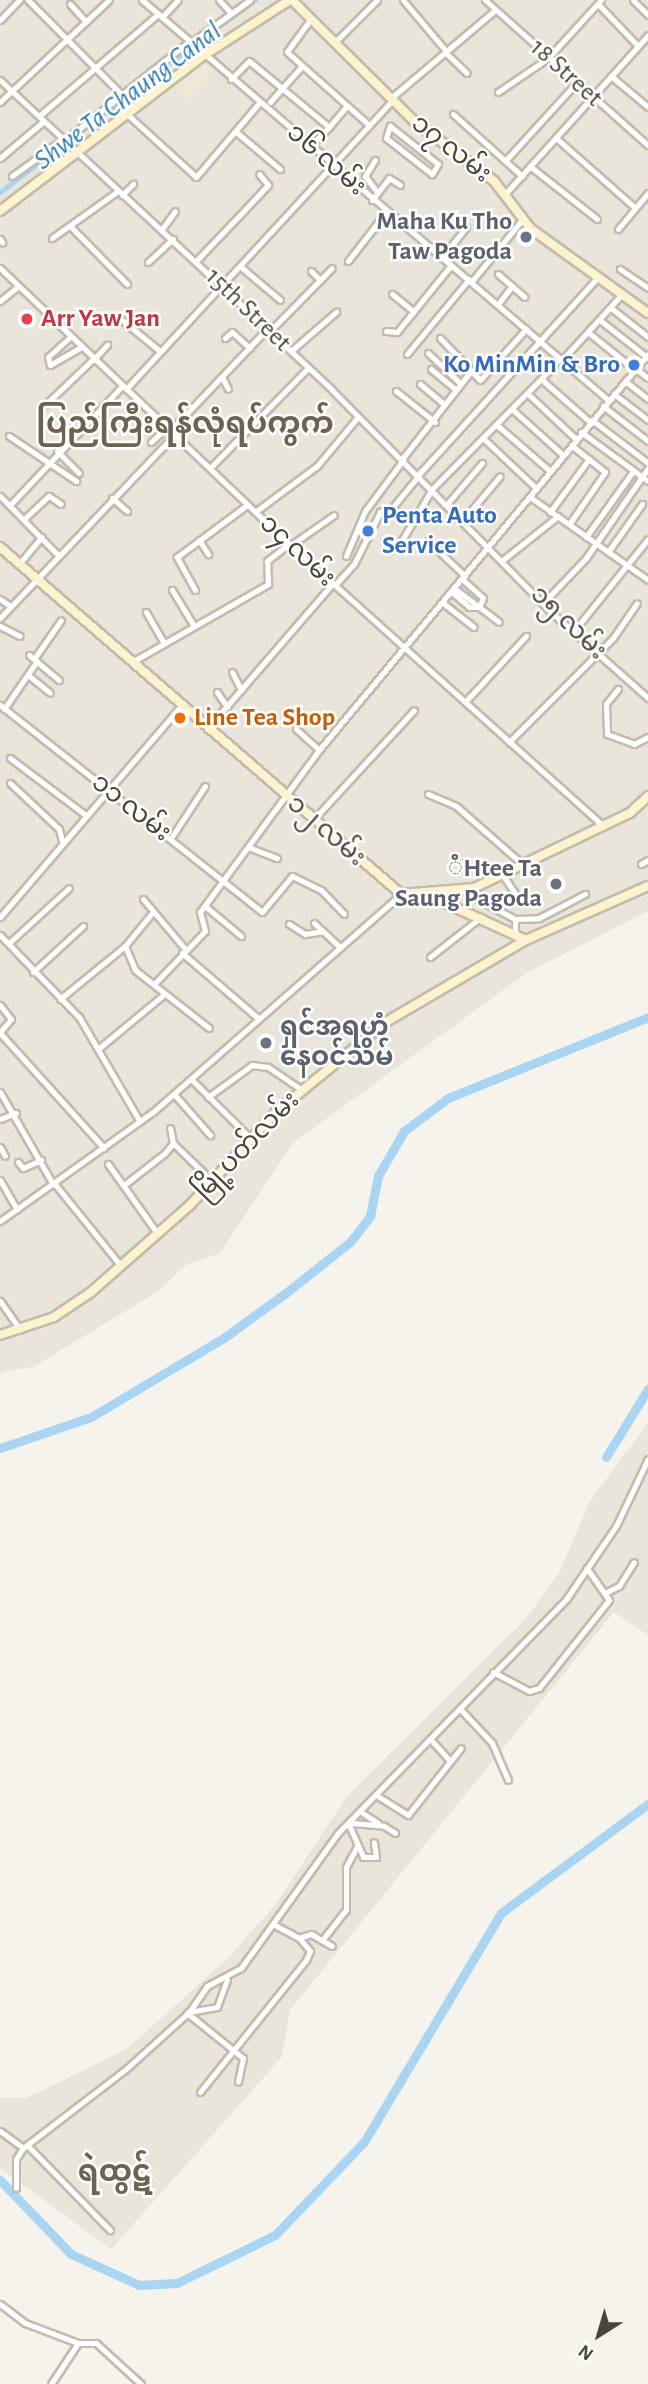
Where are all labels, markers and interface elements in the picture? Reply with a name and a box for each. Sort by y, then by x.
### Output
water label: Shwe Ta Chaung Canal [28,15,228,177]
street label: 18 Street [523,32,609,114]
street label: ၁၇ လမ်း [405,108,497,190]
street label: ၁၆ လမ်း [280,117,372,203]
place label: Maha Ku Tho Taw Pagoda [377,206,512,268]
marker: Maha Ku Tho Taw Pagoda [518,229,534,245]
street label: 15th Street [199,262,297,358]
place label: Arr Yaw Jan [41,303,160,335]
marker: Arr Yaw Jan [19,311,35,327]
place label: Ko MinMin & Bro [443,349,620,381]
marker: Ko MinMin & Bro [626,357,642,373]
district label: ပြည်ကြီးရန်လုံရပ်ကွက် [36,406,334,442]
place label: Penta Auto Service [382,500,497,562]
street label: ၁၄ လမ်း [253,508,341,594]
marker: Penta Auto Service [360,523,376,539]
street label: ၁၅ လမ်း [523,579,613,667]
place label: Line Tea Shop [194,702,335,734]
marker: Line Tea Shop [172,710,188,726]
street label: ၁၁ လမ်း [85,767,177,849]
street label: ၁၂ လမ်း [280,788,372,874]
place label: ံHtee Ta Saung Pagoda [395,853,542,914]
marker: ံHtee Ta Saung Pagoda [548,876,564,892]
place label: ရှင်အရဟံ နေဝင်သိမ် [280,1012,393,1074]
marker: ရှင်အရဟံ နေဝင်သိမ် [258,1035,274,1051]
street label: မြို့ပတ်လမ်း [188,1085,306,1207]
district label: ရဲထွဋ် [78,2154,152,2190]
north arrow [564,2300,634,2370]
text: N [575,2341,597,2364]

